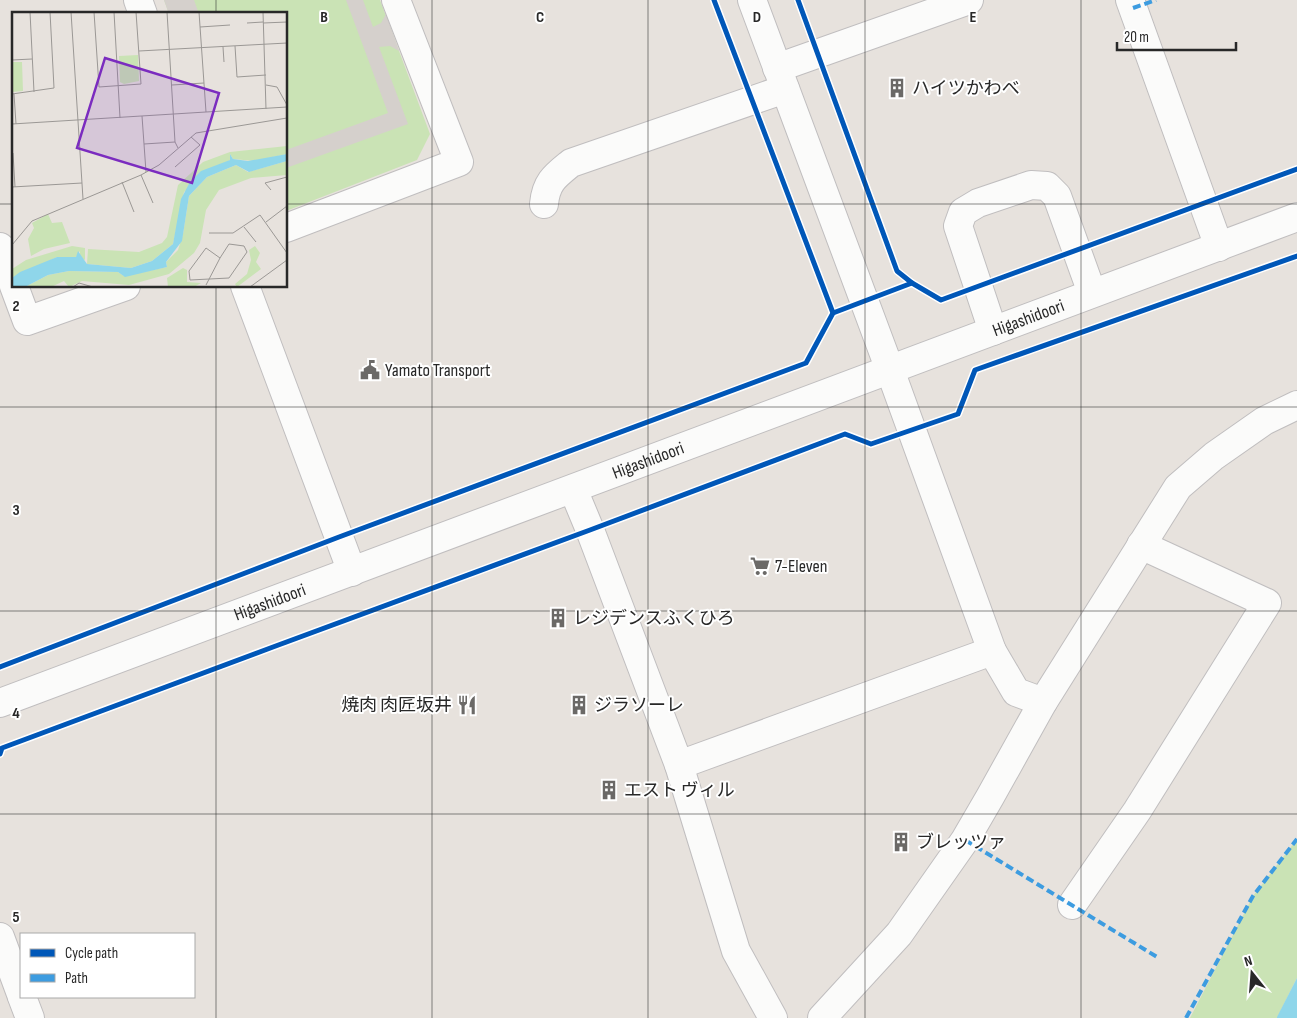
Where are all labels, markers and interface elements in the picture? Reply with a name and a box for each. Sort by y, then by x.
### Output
text: B [320,8,328,27]
text: C [536,8,544,27]
text: D [753,8,761,27]
text: E [970,8,977,27]
inset map [12,12,288,288]
scale bar [1117,20,1236,52]
text: 20 m [1124,28,1149,47]
building icon: ハイツかわべ [886,77,908,99]
place label: ハイツかわべ [912,78,1020,99]
street label: Higashidoori [990,295,1067,341]
text: 2 [12,297,20,316]
public building icon: Yamato Transport [359,359,381,381]
place label: Yamato Transport [385,360,491,381]
street label: Higashidoori [609,438,687,484]
text: 3 [12,501,20,520]
supermarket icon: 7-Eleven [749,555,771,577]
place label: 7-Eleven [775,556,828,577]
street label: Higashidoori [231,579,309,625]
building icon: レジデンスふくひろ [547,607,569,629]
place label: レジデンスふくひろ [573,608,735,629]
restaurant icon: 焼肉 肉匠坂井 [456,694,478,716]
building icon: ジラソーレ [568,694,590,716]
place label: 焼肉 肉匠坂井 [341,695,452,716]
place label: ジラソーレ [594,695,684,716]
text: 4 [12,704,20,723]
building icon: エスト ヴィル [598,779,620,801]
place label: エスト ヴィル [624,780,735,801]
building icon: ブレッツァ [890,831,912,853]
place label: ブレッツァ [916,832,1006,853]
text: 5 [12,908,20,927]
legend [20,933,195,998]
text: Cycle path [65,944,118,963]
north arrow [1227,948,1277,998]
text: N [1242,952,1254,970]
text: Path [65,969,88,988]

